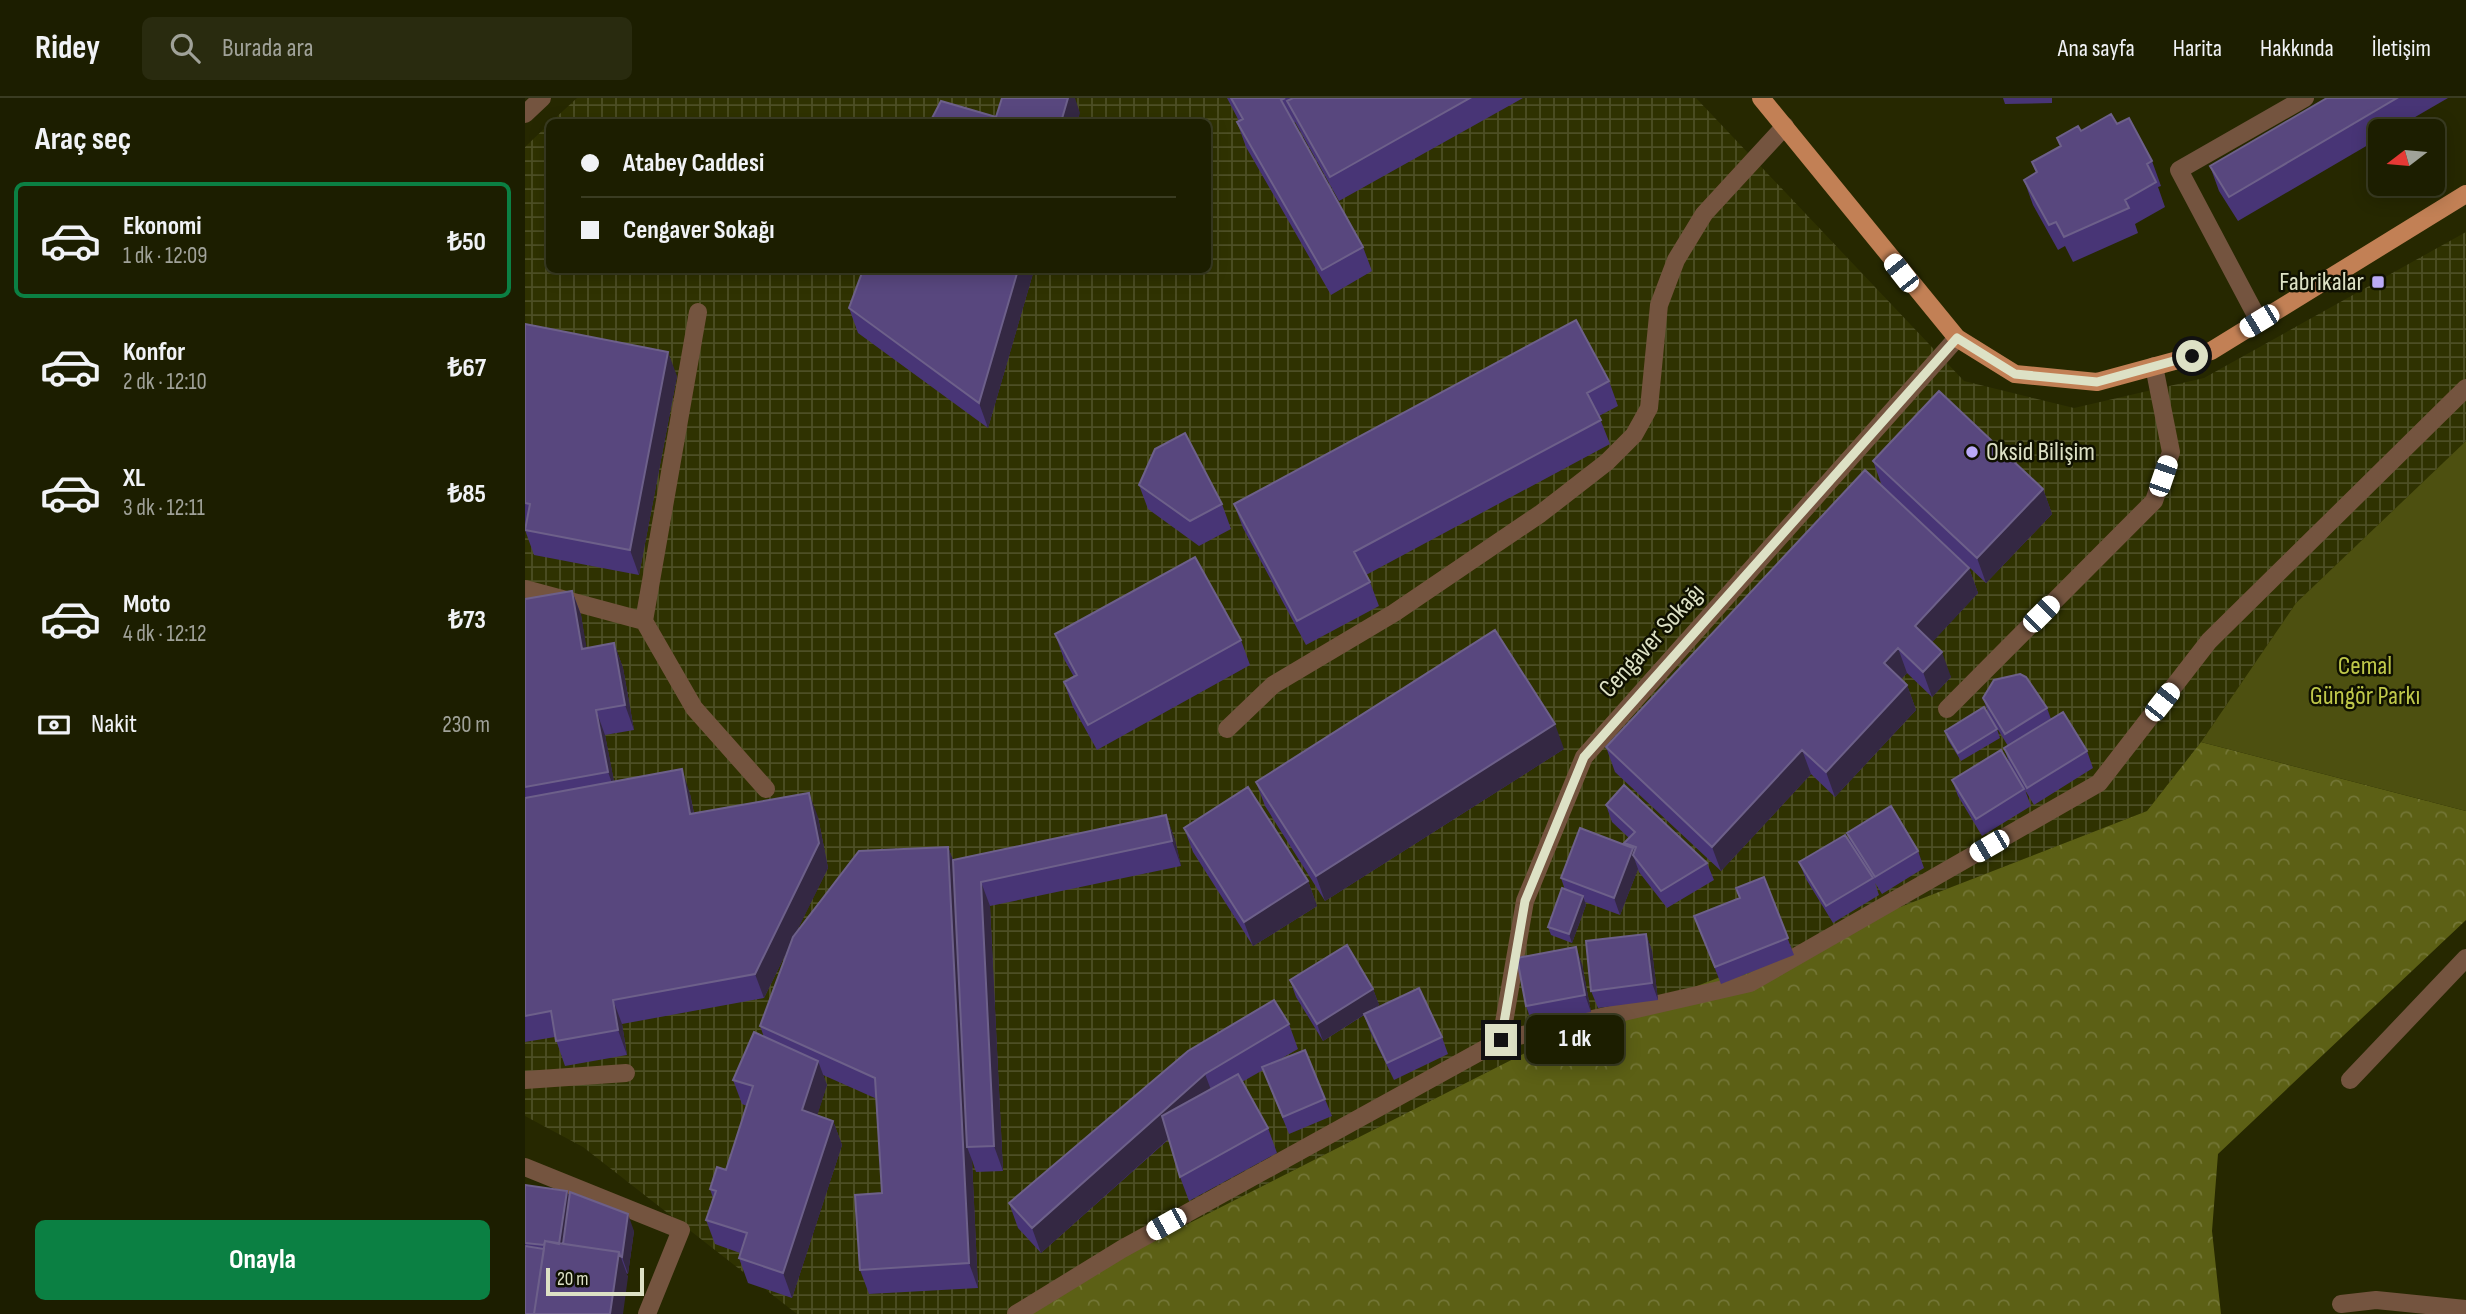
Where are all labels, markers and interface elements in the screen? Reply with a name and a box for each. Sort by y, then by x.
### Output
search box [142,17,632,80]
text: Ridey [35,28,100,68]
icon: search [166,29,204,67]
text: Burada ara [222,33,313,64]
text: Ana sayfa [2058,34,2135,63]
text: Harita [2173,34,2222,63]
text: Hakkında [2260,34,2334,63]
text: İletişim [2372,34,2431,63]
north arrow [2368,119,2445,196]
map controls [2368,119,2445,196]
text: Araç seç [35,120,131,159]
text: Atabey Caddesi [623,148,764,179]
icon: car [39,209,102,272]
text: Ekonomi [123,211,202,242]
text: Cengaver Sokağı [623,215,775,246]
text: ₺50 [447,227,486,258]
text: 1 dk · 12:09 [123,242,208,270]
car [1880,250,1923,296]
place label: Fabrikalar [2279,267,2365,298]
marker: Fabrikalar [2370,274,2386,290]
car [2236,301,2283,341]
icon: car [39,335,102,398]
text: Konfor [123,337,185,368]
route start [2176,340,2208,372]
text: ₺67 [448,353,486,384]
text: 2 dk · 12:10 [123,368,207,396]
place label: Oksid Bilişim [1986,437,2095,468]
marker: Oksid Bilişim [1964,444,1980,460]
car [2147,453,2180,499]
icon: car [39,461,102,524]
text: XL [123,463,145,494]
text: ₺85 [447,479,486,510]
text: 3 dk · 12:11 [123,494,205,522]
street label: Cengaver Sokağı [1593,578,1711,704]
icon: car [39,587,102,650]
text: Moto [123,589,171,620]
car [2019,592,2064,636]
text: ₺73 [448,605,486,636]
text: 4 dk · 12:12 [123,620,206,648]
park label: Cemal Güngör Parkı [2310,651,2420,712]
car [2141,679,2184,725]
icon: cash [35,706,73,744]
text: Nakit [91,709,137,740]
text: 230 m [442,711,490,739]
car [1966,826,2013,866]
callout: 1 dk [1525,1016,1623,1065]
route end [1485,1024,1517,1056]
text: 1 dk [1559,1025,1591,1053]
car [1143,1205,1190,1243]
button: Onayla [35,1220,490,1300]
scale bar [546,1265,644,1297]
text: 20 m [557,1268,589,1291]

